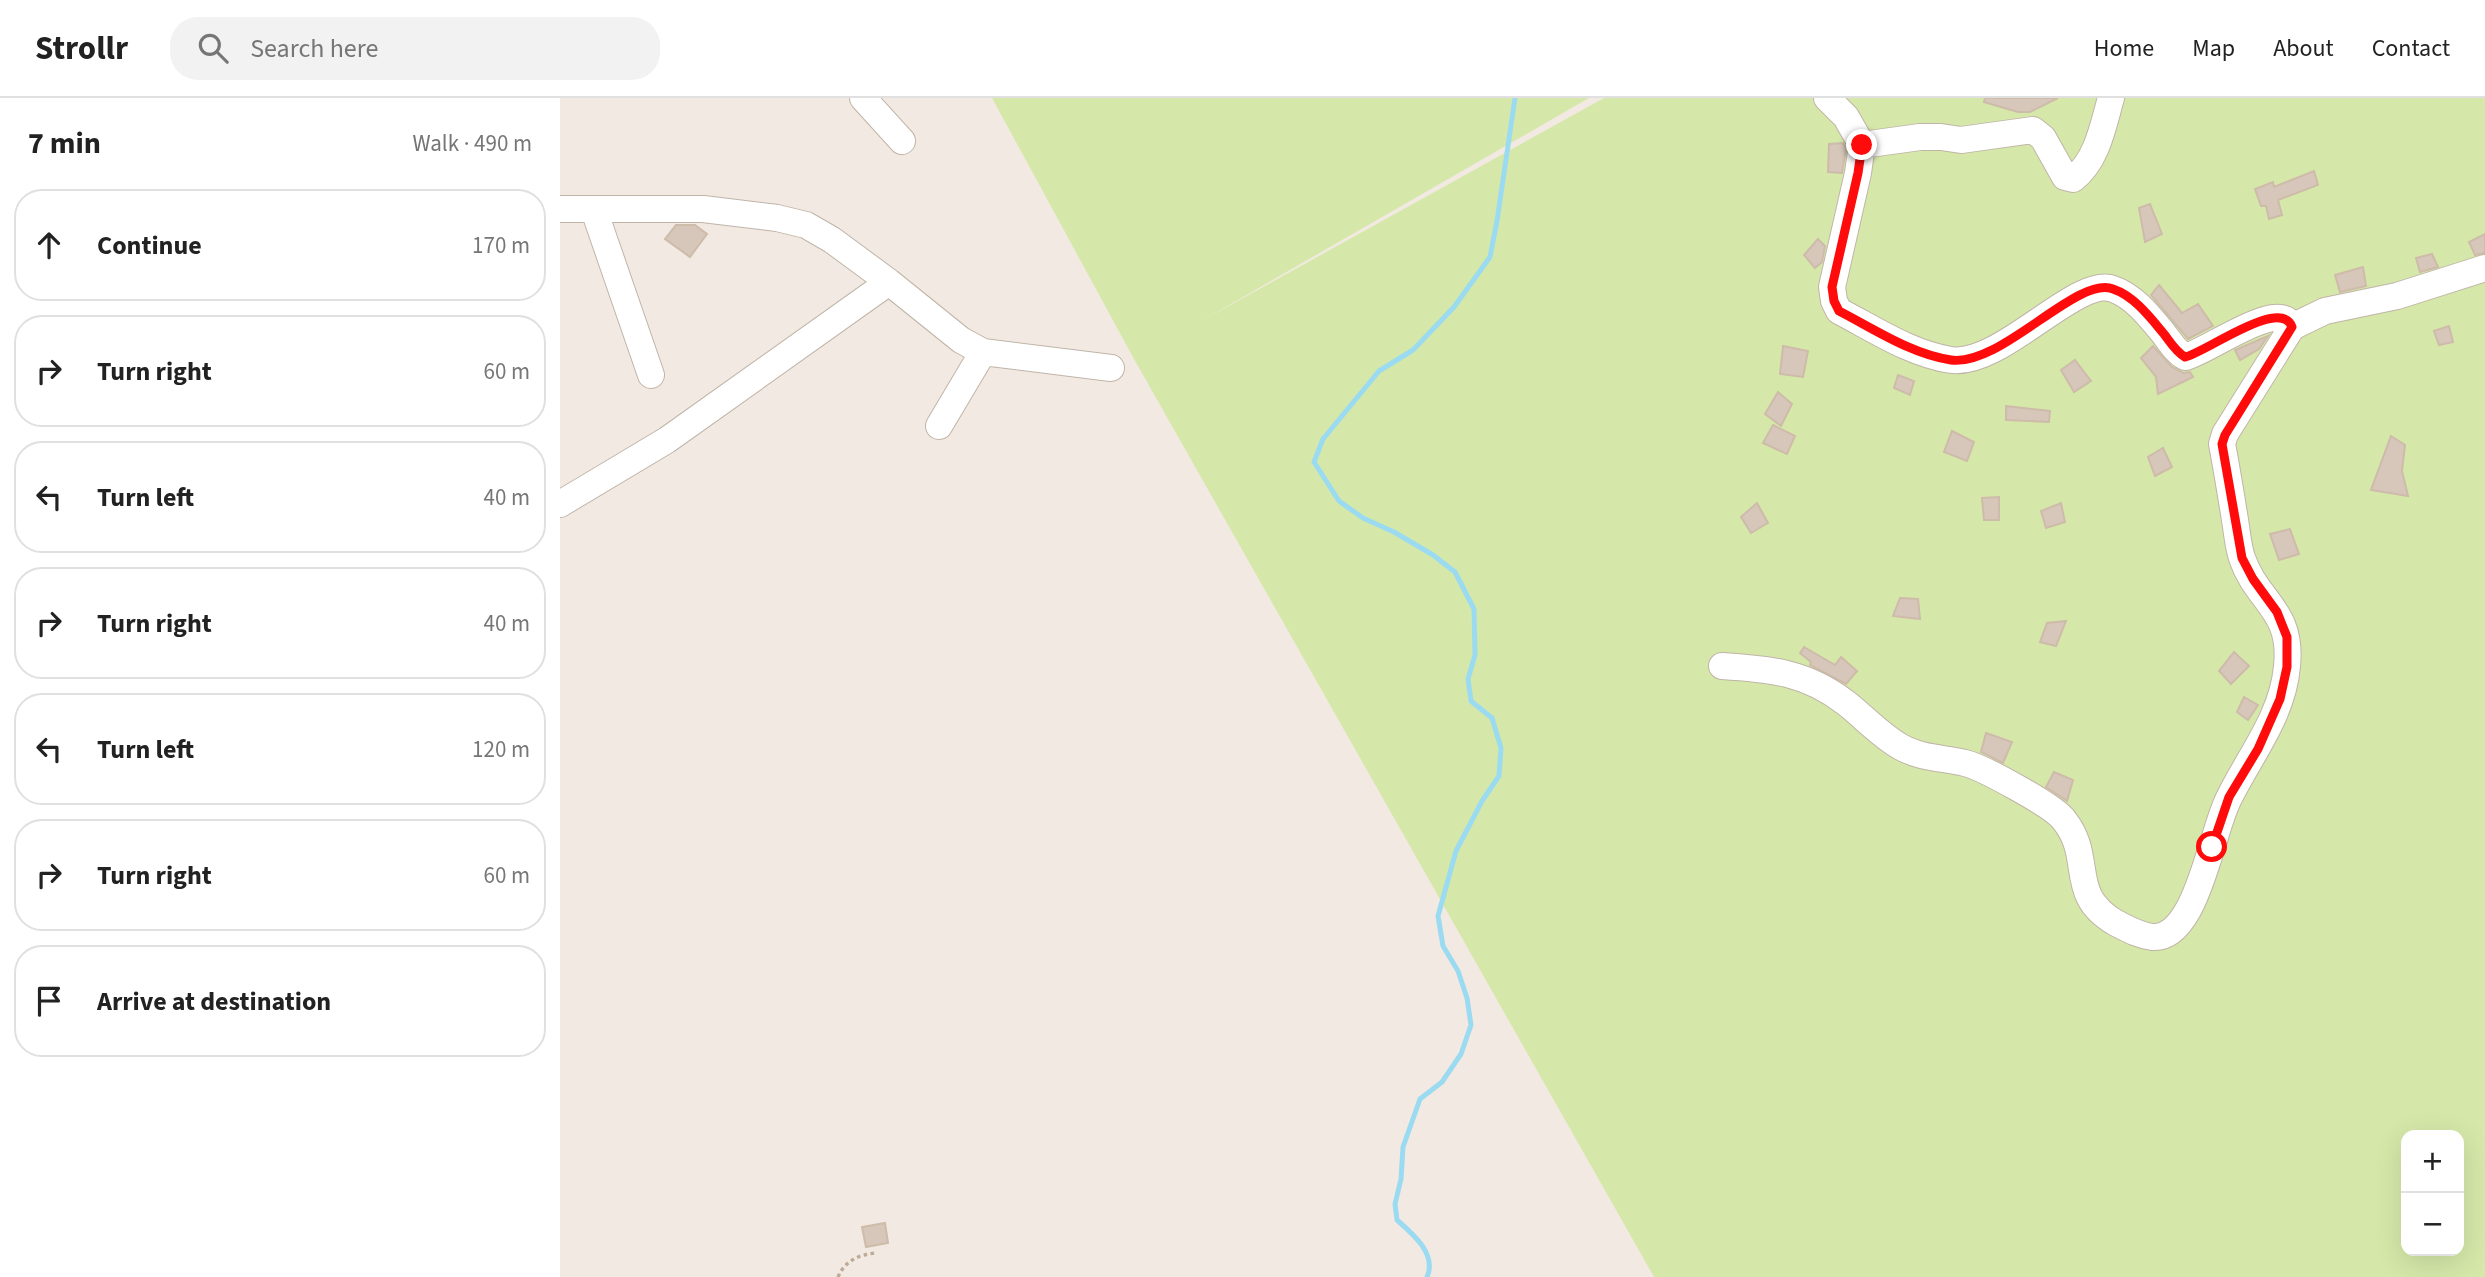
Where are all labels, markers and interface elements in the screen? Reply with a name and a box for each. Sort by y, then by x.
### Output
search box [170,17,660,80]
text: Strollr [35,25,128,72]
icon: search [194,29,232,67]
text: Search here [250,30,378,67]
text: Home [2094,31,2154,66]
text: Map [2192,31,2235,66]
text: About [2273,31,2334,66]
text: Contact [2372,31,2450,66]
text: 7 min [28,122,101,165]
text: Walk · 490 m [413,127,532,160]
route end [1846,129,1877,160]
icon: ahead [30,226,68,264]
text: Continue [97,227,202,264]
text: 170 m [472,229,530,262]
icon: right [30,352,68,390]
text: Turn right [97,353,212,390]
text: 60 m [483,355,530,388]
icon: left [30,478,68,516]
text: Turn left [97,479,194,516]
text: 40 m [483,481,530,514]
icon: right [30,604,68,642]
text: Turn right [97,605,212,642]
text: 40 m [483,607,530,640]
icon: left [30,730,68,768]
text: Turn left [97,731,194,768]
text: 120 m [472,733,530,766]
route start [2196,831,2227,862]
icon: right [30,856,68,894]
text: Turn right [97,857,212,894]
text: 60 m [483,859,530,892]
icon: arrive [30,982,68,1020]
text: Arrive at destination [97,983,331,1020]
map controls [2401,1130,2464,1256]
button: + [2401,1130,2464,1193]
button: − [2401,1193,2464,1256]

